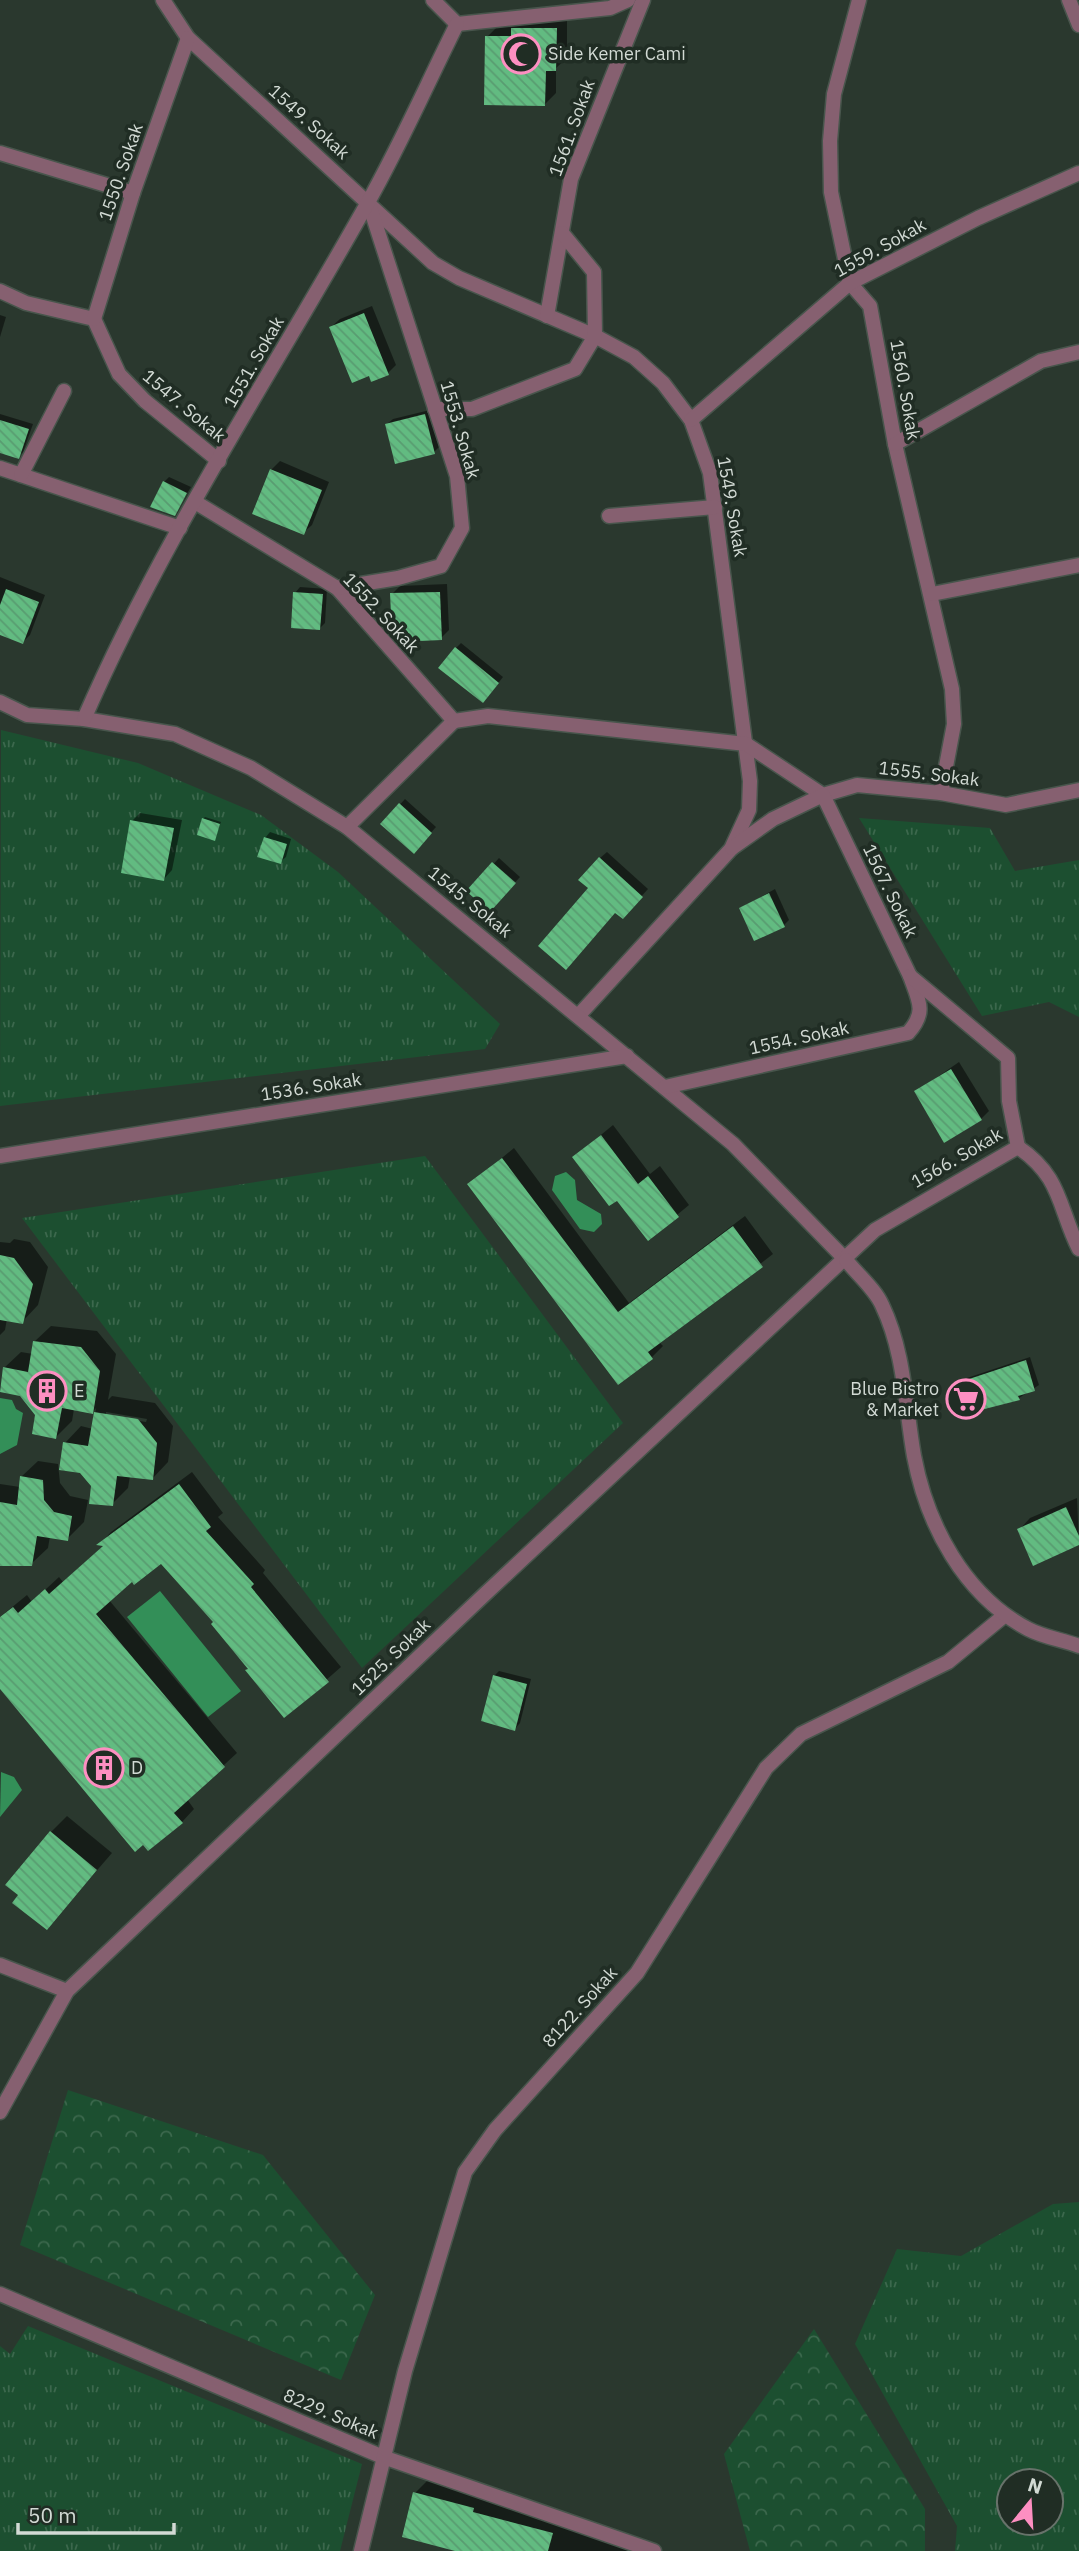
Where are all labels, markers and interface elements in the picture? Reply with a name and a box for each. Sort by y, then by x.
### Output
mosque icon: Side Kemer Cami [500,33,542,75]
place label: Side Kemer Cami [548,42,686,65]
street label: 1561. Sokak [543,76,600,179]
street label: 1549. Sokak [264,79,355,164]
street label: 1550. Sokak [93,120,148,224]
street label: 1559. Sokak [830,213,930,282]
street label: 1551. Sokak [218,312,289,411]
street label: 1560. Sokak [885,338,926,442]
street label: 1547. Sokak [138,364,231,447]
street label: 1553. Sokak [435,378,486,482]
street label: 1549. Sokak [712,455,753,559]
street label: 1552. Sokak [338,568,425,658]
street label: 1555. Sokak [877,756,981,791]
street label: 1567. Sokak [858,840,923,942]
street label: 1545. Sokak [424,861,517,943]
street label: 1554. Sokak [747,1016,851,1059]
street label: 1536. Sokak [259,1067,363,1106]
street label: 1566. Sokak [907,1122,1007,1193]
building icon: E [26,1370,68,1412]
place label: Blue Bistro & Market [850,1377,939,1421]
supermarket icon: Blue Bistro & Market [945,1378,987,1420]
place label: E [74,1379,85,1402]
street label: 1525. Sokak [346,1613,435,1700]
building icon: D [83,1747,125,1789]
place label: D [131,1756,143,1779]
street label: 8122. Sokak [537,1961,622,2052]
street label: 8229. Sokak [280,2383,383,2444]
north arrow [995,2467,1065,2537]
text: N [1025,2472,1046,2499]
scale bar [18,2492,173,2536]
text: 50 m [28,2501,77,2529]

